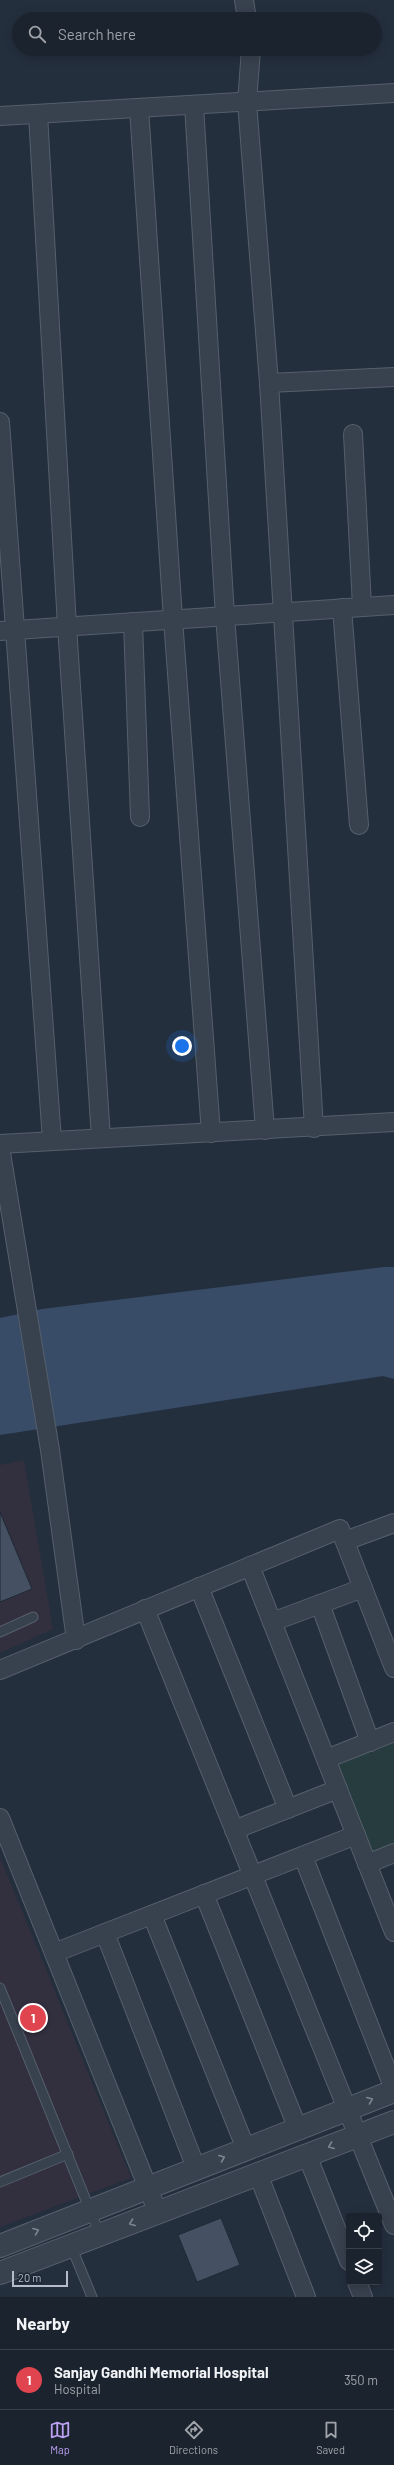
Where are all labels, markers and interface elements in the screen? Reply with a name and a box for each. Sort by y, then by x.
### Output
search box [12,12,382,56]
icon: search [26,23,48,45]
text: Search here [58,25,136,43]
your location [172,1036,192,1056]
pin: 1 [20,2003,46,2033]
one-way arrow [366,2097,373,2105]
one-way arrow [328,2141,335,2149]
one-way arrow [219,2155,226,2163]
map controls [346,2213,382,2285]
button: locate [346,2213,382,2249]
one-way arrow [128,2218,136,2226]
one-way arrow [33,2228,40,2236]
button: layers [346,2249,382,2285]
scale bar [12,2269,68,2288]
text: 20 m [18,2271,41,2284]
text: Nearby [16,2313,70,2333]
text: Sanjay Gandhi Memorial Hospital [54,2363,269,2381]
text: 1 [27,2372,31,2388]
text: 350 m [344,2372,378,2388]
text: Hospital [54,2381,101,2397]
tab: Map [49,2419,71,2456]
tab: Directions [169,2419,218,2456]
tab: Saved [316,2419,345,2456]

